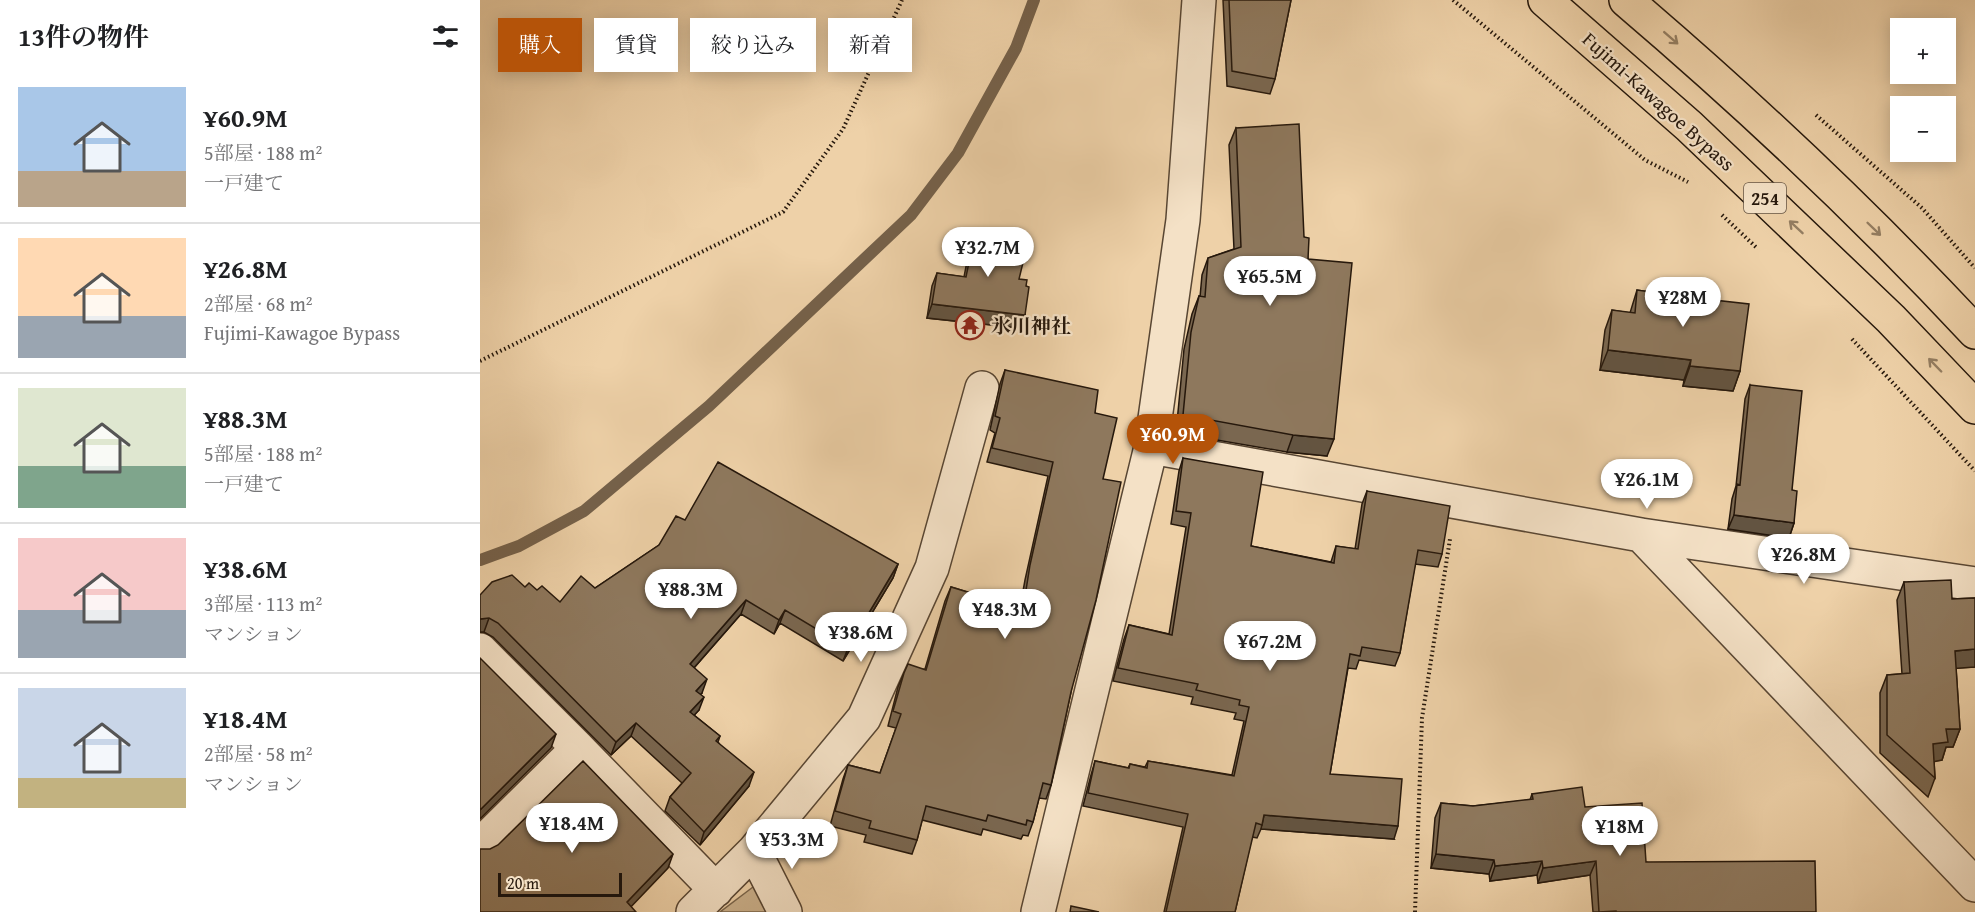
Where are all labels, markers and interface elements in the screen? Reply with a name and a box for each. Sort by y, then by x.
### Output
text: 13件の物件 [18,17,149,56]
chip: 購入 [498,18,582,72]
chip: 賃貸 [594,18,678,72]
chip: 絞り込み [690,18,816,72]
chip: 新着 [828,18,912,72]
map controls [1890,18,1956,162]
button: + [1890,18,1956,84]
icon: filters [429,20,462,53]
street label: Fujimi-Kawagoe Bypass [1576,25,1742,177]
one-way arrow [1663,31,1678,45]
button: − [1890,96,1956,162]
text: ¥60.9M [204,98,288,137]
icon: home [66,111,138,183]
text: 5部屋 · 188 m² [204,138,322,167]
text: 一戸建て [204,168,284,197]
road number: 254 [1744,183,1786,213]
one-way arrow [1789,221,1804,235]
one-way arrow [1867,222,1882,236]
pin: ¥32.7M [939,227,1037,278]
text: ¥32.7M [956,232,1020,261]
text: ¥26.8M [204,249,288,288]
pin: ¥65.5M [1221,256,1319,307]
text: ¥65.5M [1238,261,1302,290]
icon: home [66,262,138,334]
pin: ¥28M [1647,277,1719,328]
text: ¥28M [1659,282,1707,311]
text: 2部屋 · 68 m² [204,289,313,318]
temple icon: 氷川神社 [954,309,986,341]
place label: 氷川神社 [991,311,1071,340]
text: Fujimi-Kawagoe Bypass [204,318,400,347]
one-way arrow [1927,357,1942,372]
text: ¥88.3M [204,399,288,438]
icon: home [66,412,138,484]
pin: ¥60.9M [1124,414,1222,465]
text: ¥60.9M [1141,419,1205,448]
text: 5部屋 · 188 m² [204,439,322,468]
pin: ¥26.1M [1598,459,1696,510]
text: ¥26.1M [1615,464,1679,493]
text: 一戸建て [204,469,284,498]
pin: ¥26.8M [1755,534,1853,585]
text: ¥26.8M [1772,539,1836,568]
text: ¥38.6M [204,549,288,588]
icon: home [66,562,138,634]
pin: ¥88.3M [642,569,740,620]
text: ¥88.3M [659,574,723,603]
text: 3部屋 · 113 m² [204,589,322,618]
pin: ¥48.3M [956,589,1054,640]
text: ¥48.3M [973,594,1037,623]
pin: ¥38.6M [812,612,910,663]
text: ¥38.6M [829,617,893,646]
text: マンション [204,619,303,648]
pin: ¥67.2M [1221,621,1319,672]
text: ¥67.2M [1238,626,1302,655]
text: ¥18.4M [204,699,288,738]
icon: home [66,712,138,784]
text: 2部屋 · 58 m² [204,739,313,768]
text: マンション [204,769,303,798]
pin: ¥18.4M [523,803,621,854]
pin: ¥18M [1584,806,1656,857]
text: ¥18.4M [540,808,604,837]
text: ¥18M [1596,811,1644,840]
pin: ¥53.3M [743,819,841,870]
text: ¥53.3M [760,824,824,853]
scale bar [498,870,622,898]
text: 20 m [507,871,539,895]

